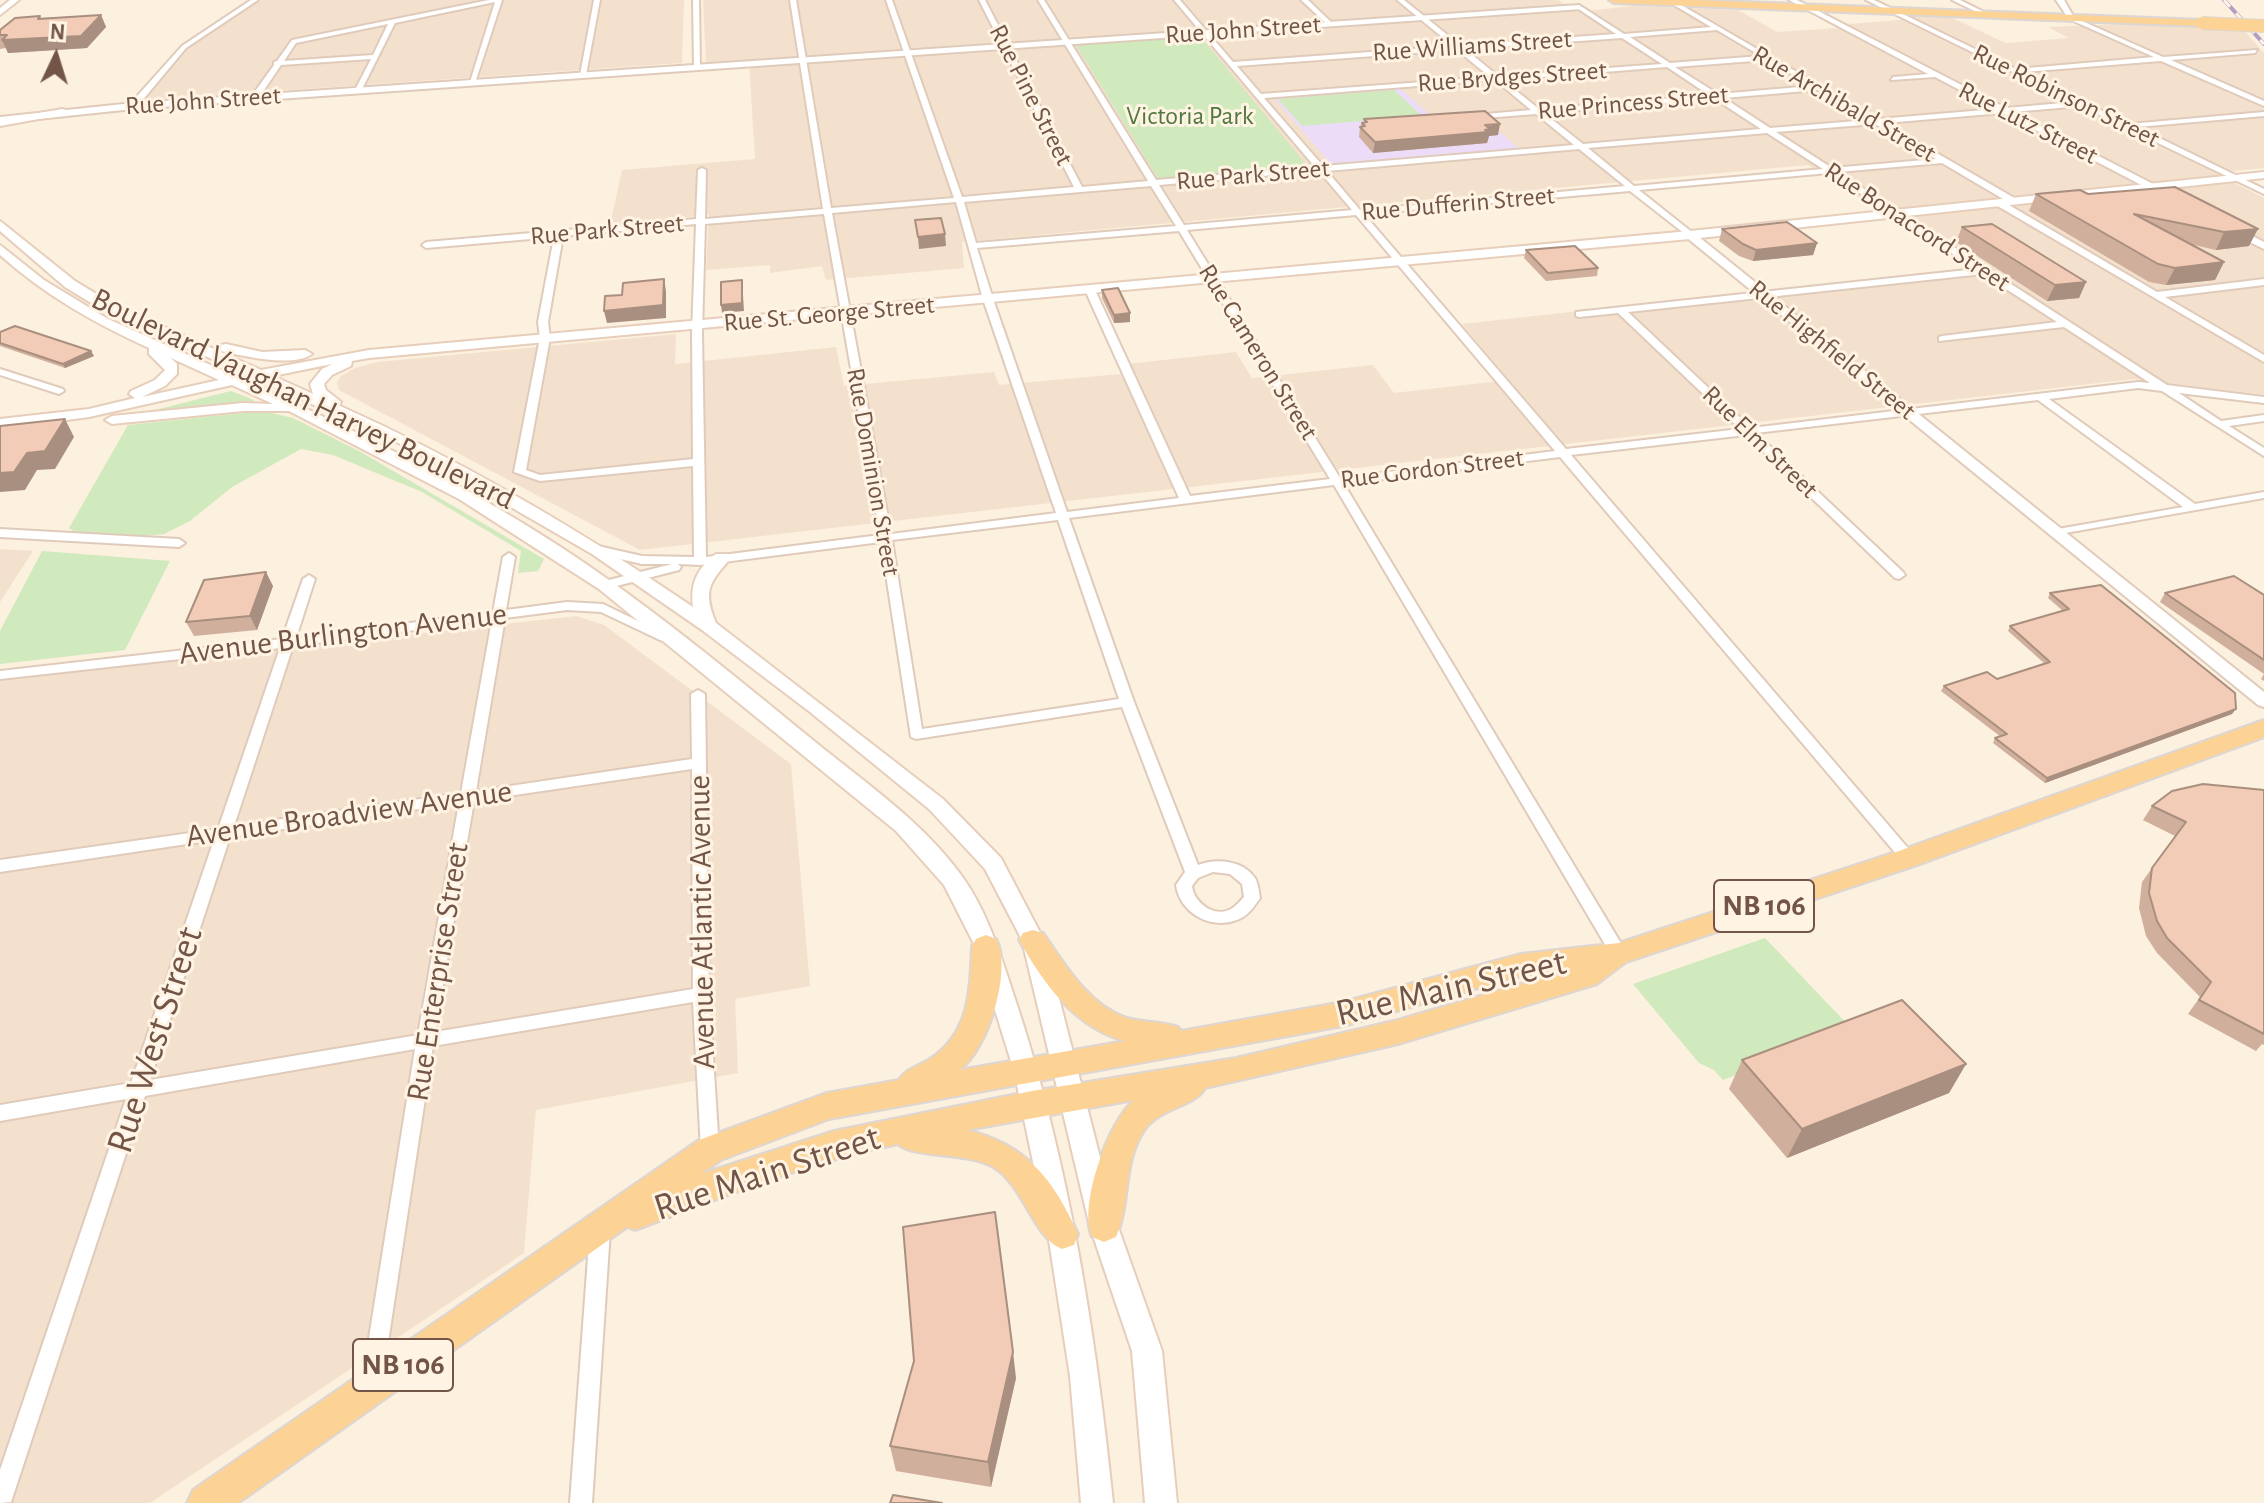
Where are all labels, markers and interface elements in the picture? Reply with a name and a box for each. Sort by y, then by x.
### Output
street label: Rue John Street [1164,9,1322,51]
north arrow [16,16,96,96]
street label: Rue Pine Street [982,19,1080,171]
text: N [49,21,66,44]
street label: Rue Williams Street [1371,23,1573,69]
street label: Rue Robinson Street [1968,37,2164,155]
street label: Rue Archibald Street [1747,39,1941,169]
street label: Rue Brydges Street [1416,55,1608,99]
street label: Rue Lutz Street [1953,75,2103,171]
street label: Rue Princess Street [1536,79,1730,127]
street label: Rue John Street [124,80,282,122]
park label: Victoria Park [1126,100,1254,132]
street label: Rue Park Street [1175,153,1331,197]
street label: Rue Bonaccord Street [1818,155,2016,299]
street label: Rue Dufferin Street [1360,180,1556,228]
street label: Rue Park Street [529,208,685,252]
street label: Rue Cameron Street [1191,258,1325,446]
street label: Rue Highfield Street [1742,273,1922,427]
street label: Boulevard Vaughan Harvey Boulevard [85,280,521,518]
street label: Rue St. George Street [722,289,936,339]
street label: Rue Dominion Street [839,365,907,579]
street label: Rue Elm Street [1696,379,1824,505]
street label: Rue Gordon Street [1339,442,1525,496]
street label: Avenue Burlington Avenue [177,595,509,673]
street label: Avenue Broadview Avenue [183,772,515,856]
street label: Avenue Atlantic Avenue [680,775,724,1069]
street label: Rue Enterprise Street [399,840,477,1104]
road number: NB 106 [1714,880,1814,932]
street label: Rue West Street [97,921,213,1159]
street label: Rue Main Street [1331,939,1571,1037]
street label: Rue Main Street [648,1115,886,1231]
road number: NB 106 [353,1339,453,1391]

